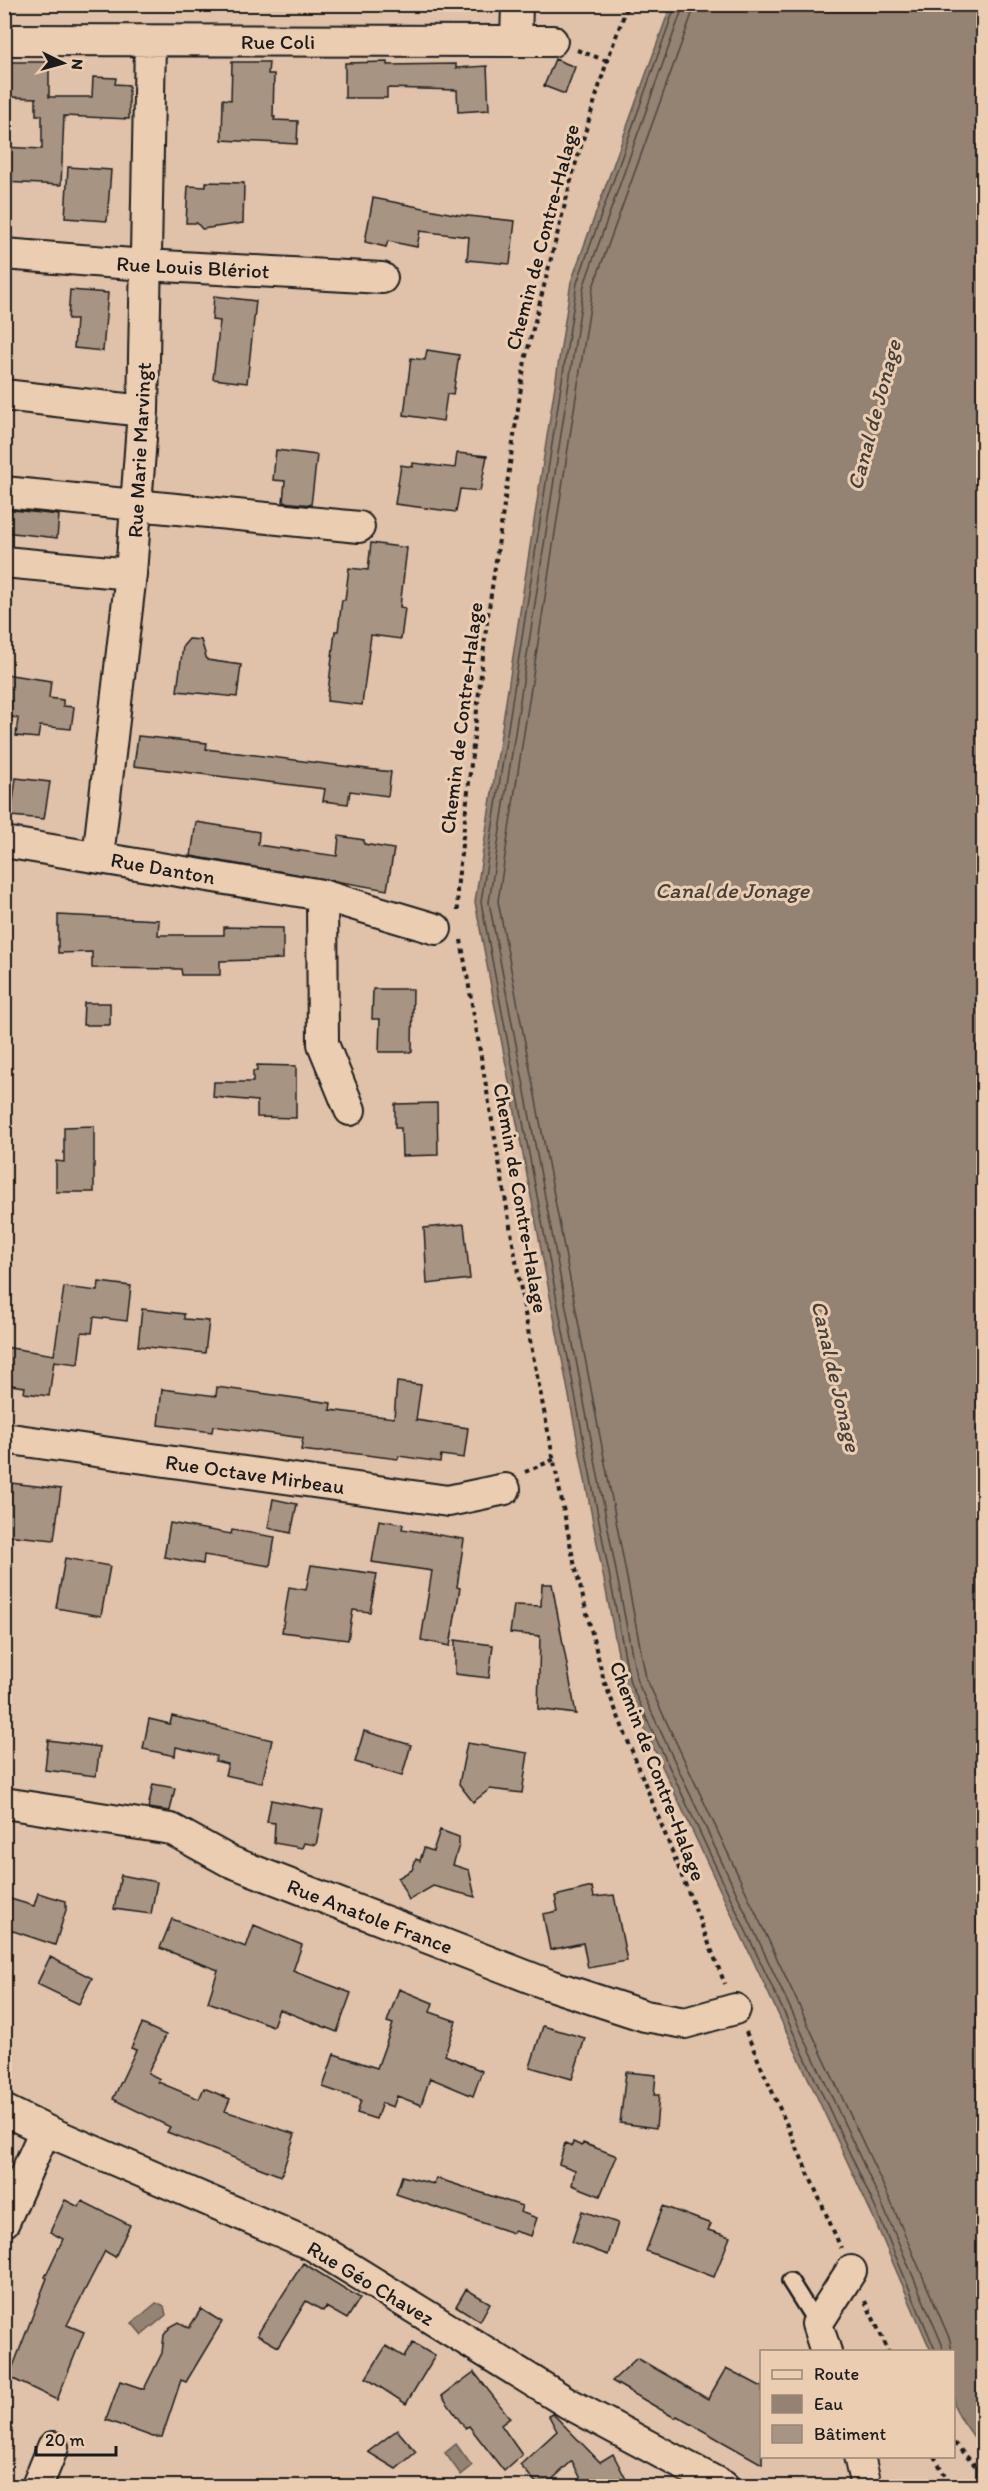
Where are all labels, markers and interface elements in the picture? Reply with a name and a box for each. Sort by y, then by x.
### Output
street label: Rue Coli [241,29,315,54]
north arrow [33,33,93,93]
text: N [68,58,87,70]
street label: Chemin de Contre-Halage [500,121,584,353]
street label: Rue Louis Blériot [116,251,270,284]
water label: Canal de Jonage [841,336,907,493]
street label: Rue Marie Marvingt [122,361,156,539]
street label: Chemin de Contre-Halage [434,601,488,835]
street label: Rue Danton [109,847,217,889]
water label: Canal de Jonage [655,877,810,904]
street label: Chemin de Contre-Halage [488,1081,554,1315]
water label: Canal de Jonage [806,1298,867,1456]
street label: Rue Octave Mirbeau [164,1449,346,1499]
street label: Chemin de Contre-Halage [605,1658,711,1884]
street label: Rue Anatole France [284,1873,456,1959]
street label: Rue Géo Chavez [303,2235,439,2331]
legend [760,2350,955,2458]
text: Route [814,2363,859,2385]
text: Eau [814,2393,843,2415]
scale bar [36,2419,116,2457]
text: Bâtiment [814,2423,887,2445]
text: 20 m [45,2429,85,2451]

